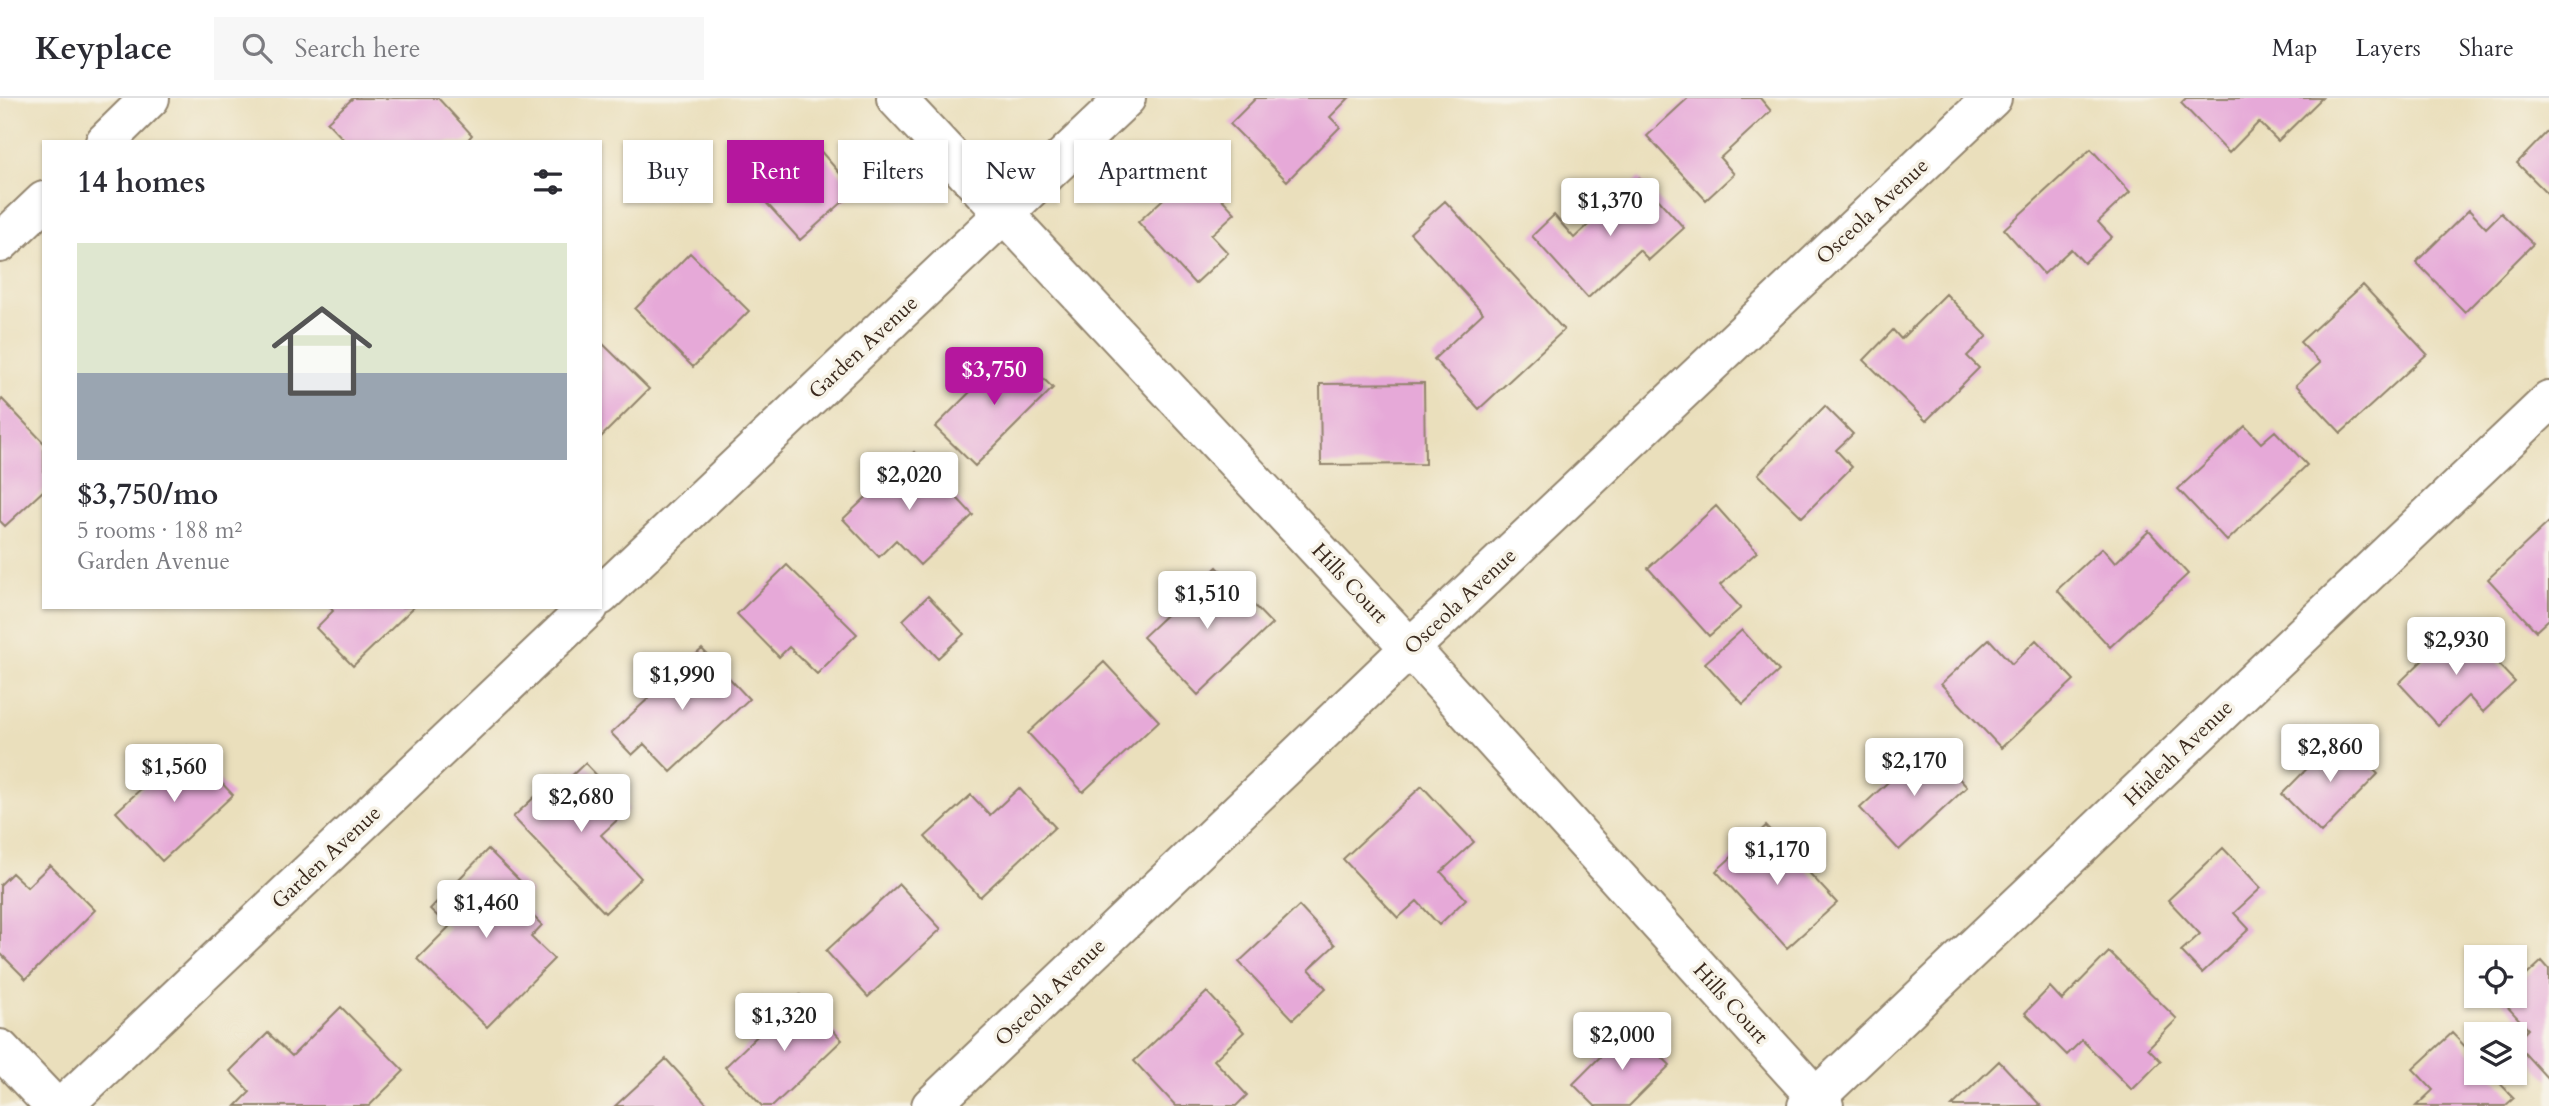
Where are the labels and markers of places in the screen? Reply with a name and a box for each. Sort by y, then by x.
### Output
pin: $1,370 [1553,178,1667,238]
pin: $3,750 [937,348,1051,407]
pin: $2,020 [852,452,966,512]
pin: $1,510 [1150,572,1264,631]
pin: $2,930 [2399,618,2513,677]
pin: $1,990 [625,652,739,712]
pin: $2,860 [2273,724,2387,784]
pin: $2,170 [1857,738,1971,798]
pin: $1,560 [117,744,231,804]
pin: $2,680 [524,774,638,834]
pin: $1,170 [1720,828,1834,887]
pin: $1,460 [429,880,543,940]
pin: $1,320 [727,993,841,1053]
pin: $2,000 [1565,1012,1679,1072]

